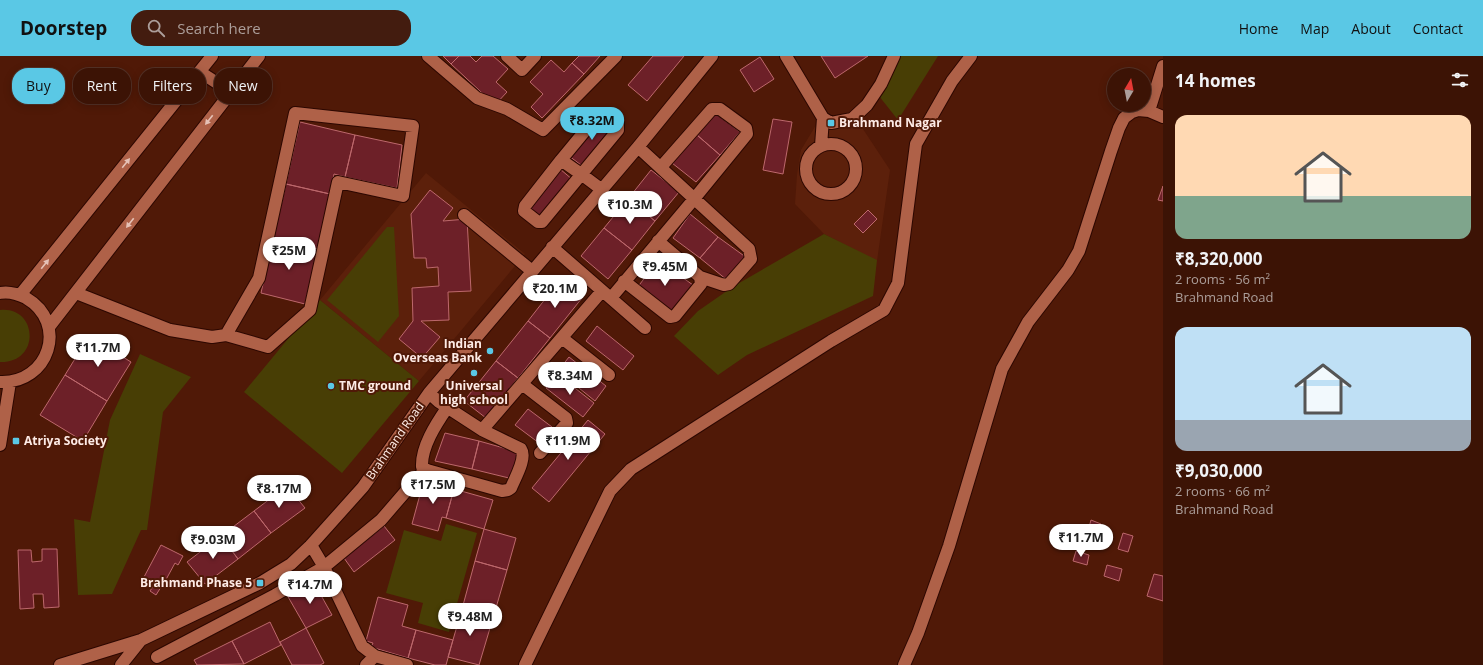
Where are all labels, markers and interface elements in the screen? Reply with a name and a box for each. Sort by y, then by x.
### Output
search box [131,10,411,46]
text: Doorstep [20,15,107,41]
icon: search [145,17,167,39]
text: Search here [177,18,261,38]
text: Home [1239,19,1278,38]
text: Map [1300,19,1329,38]
text: About [1351,19,1391,38]
text: Contact [1413,19,1463,38]
chip: Buy [12,68,65,104]
chip: Rent [73,68,131,104]
chip: Filters [139,68,206,104]
chip: New [214,68,272,104]
north arrow [1107,68,1151,112]
map controls [1107,68,1151,112]
text: 14 homes [1175,69,1256,92]
icon: filters [1449,69,1471,91]
pin: ₹8.32M [559,107,625,141]
text: ₹8.32M [569,111,615,129]
place label: Brahmand Nagar [839,114,942,131]
one-way arrow [205,115,213,125]
marker: Brahmand Nagar [826,118,836,128]
icon: home [1287,141,1359,213]
one-way arrow [122,158,131,169]
pin: ₹10.3M [597,191,663,225]
text: ₹10.3M [607,195,653,213]
one-way arrow [126,217,134,228]
pin: ₹25M [265,237,313,271]
text: ₹25M [272,241,306,259]
text: ₹8,320,000 [1175,247,1262,270]
pin: ₹9.45M [632,253,698,287]
text: ₹9.45M [642,257,688,275]
one-way arrow [40,259,49,270]
text: 2 rooms · 56 m² [1175,270,1270,288]
pin: ₹20.1M [522,275,588,309]
text: ₹20.1M [532,279,578,297]
text: Brahmand Road [1175,288,1274,306]
pin: ₹11.7M [65,334,131,368]
place label: Indian Overseas Bank [393,335,483,366]
text: ₹11.7M [75,338,121,356]
marker: Indian Overseas Bank [485,346,495,356]
icon: home [1287,353,1359,425]
pin: ₹8.34M [537,362,603,396]
text: ₹8.34M [547,366,593,384]
marker: Universal high school [469,368,479,378]
place label: TMC ground [339,377,411,394]
place label: Universal high school [440,377,508,408]
marker: TMC ground [326,381,336,391]
street label: Brahmand Road [362,399,428,483]
pin: ₹11.9M [535,427,601,461]
text: ₹11.9M [545,431,591,449]
place label: Atriya Society [24,432,107,449]
marker: Atriya Society [11,436,21,446]
text: ₹9,030,000 [1175,459,1262,482]
pin: ₹17.5M [400,471,466,505]
pin: ₹8.17M [246,475,312,509]
text: ₹17.5M [410,475,456,493]
text: ₹8.17M [256,479,302,497]
text: 2 rooms · 66 m² [1175,482,1270,500]
text: Brahmand Road [1175,500,1274,518]
pin: ₹11.7M [1048,524,1114,558]
pin: ₹9.03M [180,526,246,560]
text: ₹11.7M [1058,528,1104,546]
text: ₹9.03M [190,530,236,548]
pin: ₹14.7M [277,571,343,605]
place label: Brahmand Phase 5 [140,574,252,591]
text: ₹14.7M [287,575,333,593]
marker: Brahmand Phase 5 [255,578,265,588]
pin: ₹9.48M [437,603,503,637]
text: ₹9.48M [447,607,493,625]

